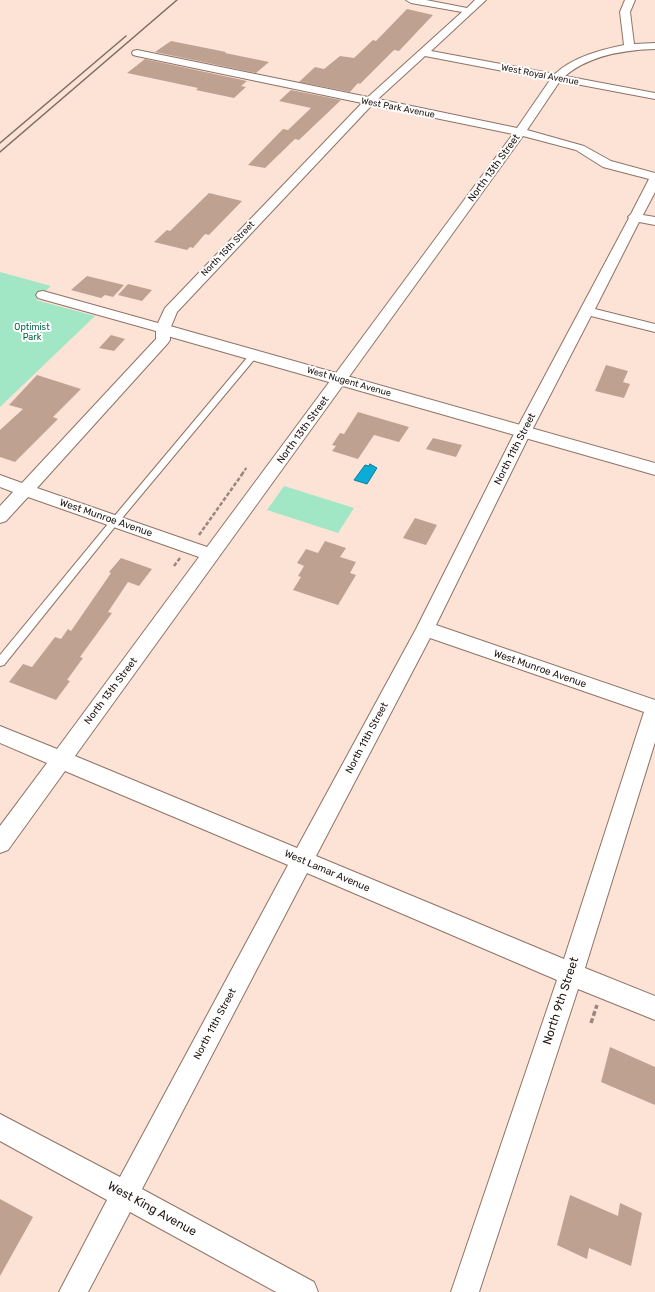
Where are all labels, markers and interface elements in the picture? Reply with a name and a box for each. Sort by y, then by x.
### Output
street label: West Royal Avenue [500,62,580,88]
street label: West Park Avenue [360,96,436,120]
street label: North 13th Street [465,132,523,204]
street label: North 15th Street [199,219,257,279]
park label: Optimist Park [14,322,50,343]
street label: West Nugent Avenue [306,365,392,399]
street label: North 13th Street [274,394,332,466]
street label: North 11th Street [492,411,538,487]
street label: West Munroe Avenue [58,496,154,540]
street label: West Munroe Avenue [492,647,588,691]
street label: North 13th Street [82,655,140,727]
street label: North 11th Street [343,700,391,776]
street label: West Lamar Avenue [282,848,372,894]
street label: North 9th Street [540,955,582,1047]
street label: North 11th Street [191,986,239,1062]
street label: West King Avenue [105,1179,199,1239]

